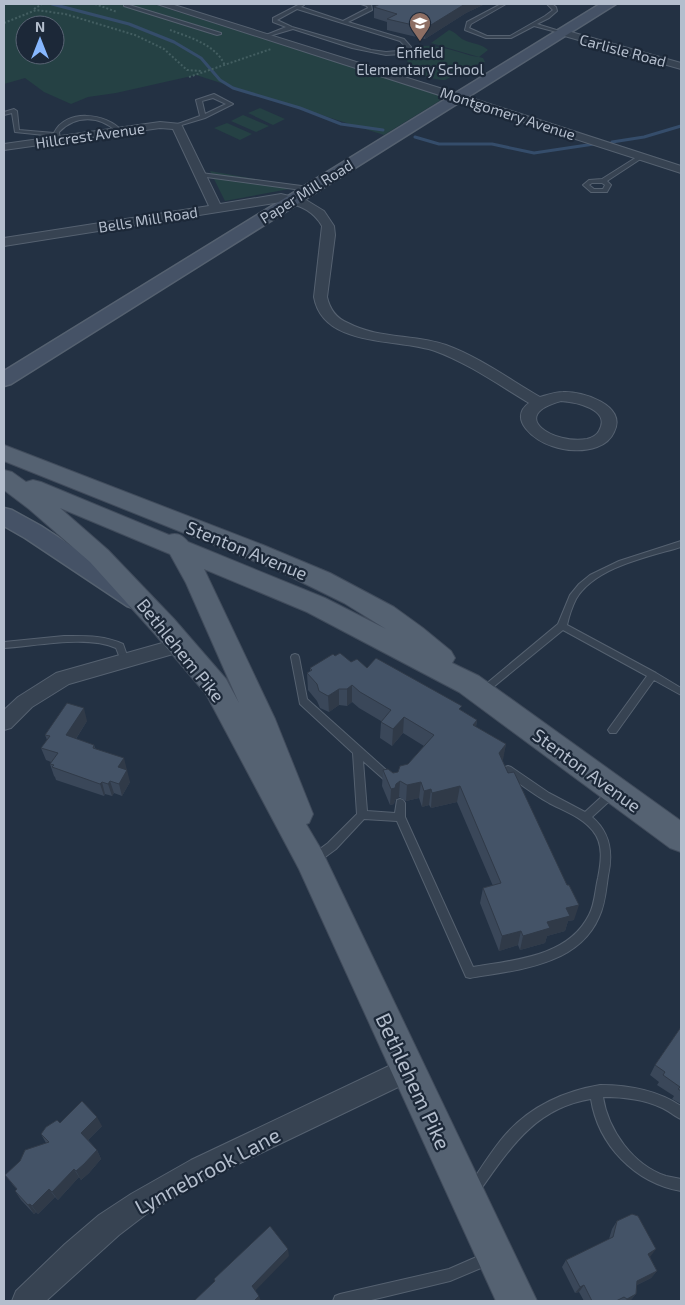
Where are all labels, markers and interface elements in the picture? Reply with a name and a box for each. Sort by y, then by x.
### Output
school or university icon: Enfield Elementary School [408,11,432,42]
north arrow [15,15,65,65]
text: N [35,18,45,35]
street label: Carlisle Road [578,30,668,70]
place label: Enfield Elementary School [356,43,484,78]
street label: Montgomery Avenue [438,83,578,143]
street label: Hillcrest Avenue [34,118,146,152]
street label: Paper Mill Road [256,155,356,227]
street label: Bells Mill Road [97,202,199,236]
street label: Stenton Avenue [183,516,311,584]
street label: Bethlehem Pike [133,594,229,706]
street label: Stenton Avenue [529,723,645,817]
street label: Bethlehem Pike [371,1009,457,1153]
street label: Lynnebrook Lane [130,1121,284,1219]

